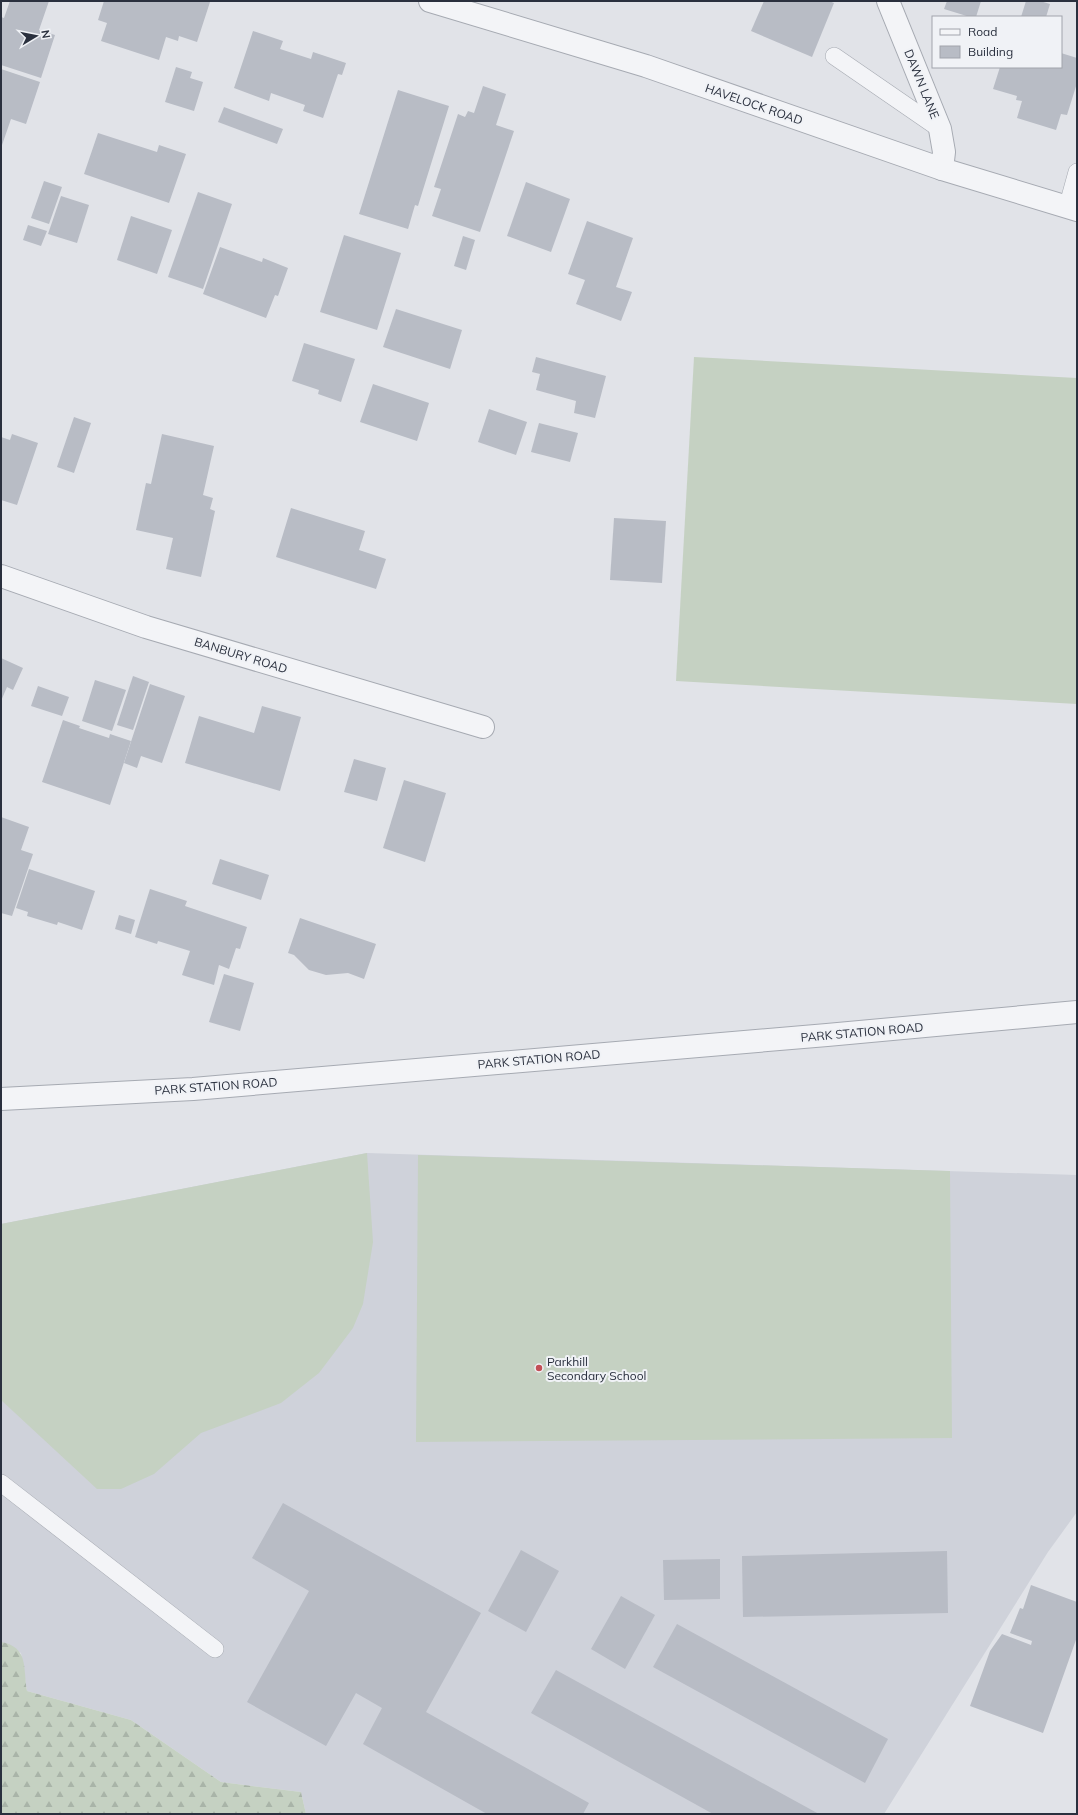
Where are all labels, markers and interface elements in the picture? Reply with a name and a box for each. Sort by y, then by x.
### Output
north arrow [16,16,56,56]
legend [932,16,1062,68]
text: Road [968,24,997,39]
text: N [38,29,53,40]
text: Building [968,44,1013,59]
street label: DAWN LANE [901,47,943,121]
street label: HAVELOCK ROAD [703,80,805,128]
street label: BANBURY ROAD [193,634,289,676]
street label: PARK STATION ROAD [800,1019,924,1045]
street label: PARK STATION ROAD [477,1046,601,1072]
street label: PARK STATION ROAD [154,1074,278,1098]
place label: Parkhill Secondary School [547,1354,646,1383]
marker: Parkhill Secondary School [534,1363,544,1373]

